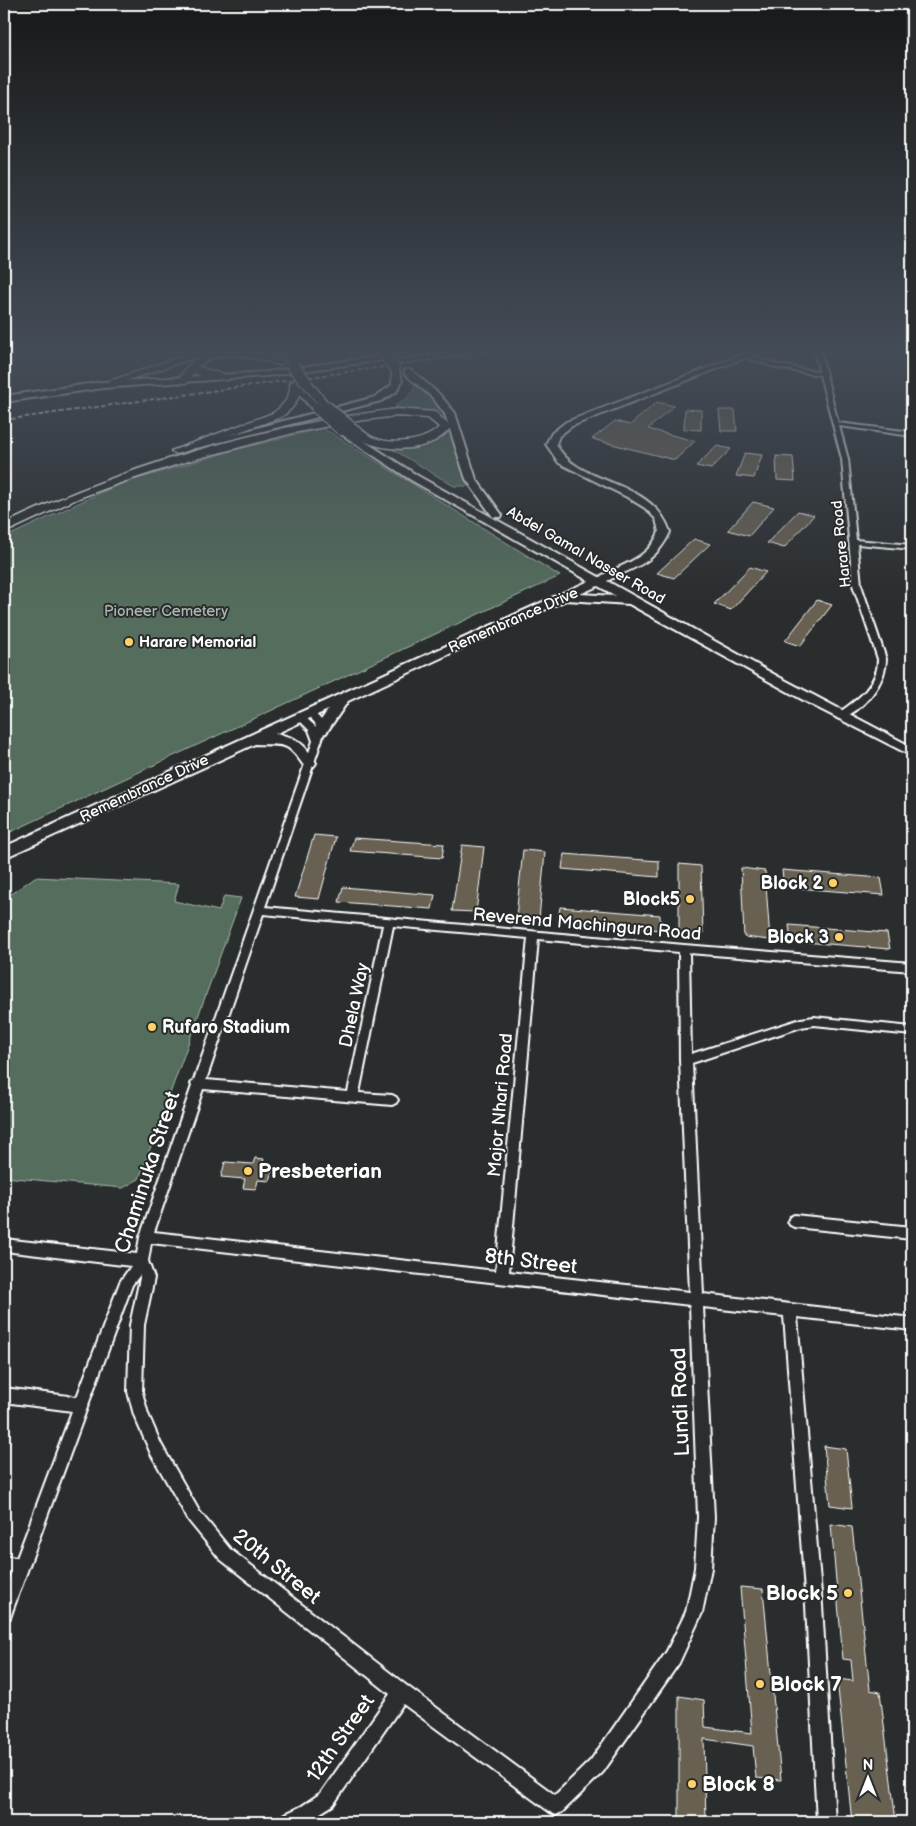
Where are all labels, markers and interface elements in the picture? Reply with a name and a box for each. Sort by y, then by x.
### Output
street label: Harare Road [827,499,856,588]
street label: Abdel Gamal Nasser Road [503,502,668,609]
street label: Remembrance Drive [445,583,581,658]
park label: Pioneer Cemetery [104,602,228,621]
place label: Harare Memorial [139,633,256,652]
marker: Harare Memorial [123,636,135,648]
street label: Remembrance Drive [77,750,212,827]
place label: Block 2 [761,873,823,894]
marker: Block 2 [827,877,839,889]
place label: Block5 [623,889,680,910]
marker: Block5 [684,893,696,905]
street label: Reverend Machingura Road [472,904,702,945]
place label: Block 3 [767,927,829,948]
marker: Block 3 [833,931,845,943]
street label: Dhela Way [335,960,374,1049]
place label: Rufaro Stadium [162,1017,290,1038]
marker: Rufaro Stadium [146,1021,158,1033]
street label: Major Nhari Road [484,1032,517,1178]
street label: Chaminuka Street [109,1087,186,1256]
place label: Presbeterian [258,1159,382,1184]
marker: Presbeterian [242,1165,254,1177]
street label: 8th Street [483,1243,579,1280]
street label: Lundi Road [666,1347,695,1457]
street label: 20th Street [228,1523,326,1610]
place label: Block 5 [766,1581,838,1606]
marker: Block 5 [842,1587,854,1599]
place label: Block 7 [770,1672,842,1697]
marker: Block 7 [754,1678,766,1690]
street label: 12th Street [301,1689,380,1787]
north arrow [844,1754,894,1804]
text: N [863,1757,873,1774]
place label: Block 8 [702,1772,775,1797]
marker: Block 8 [686,1778,698,1790]

